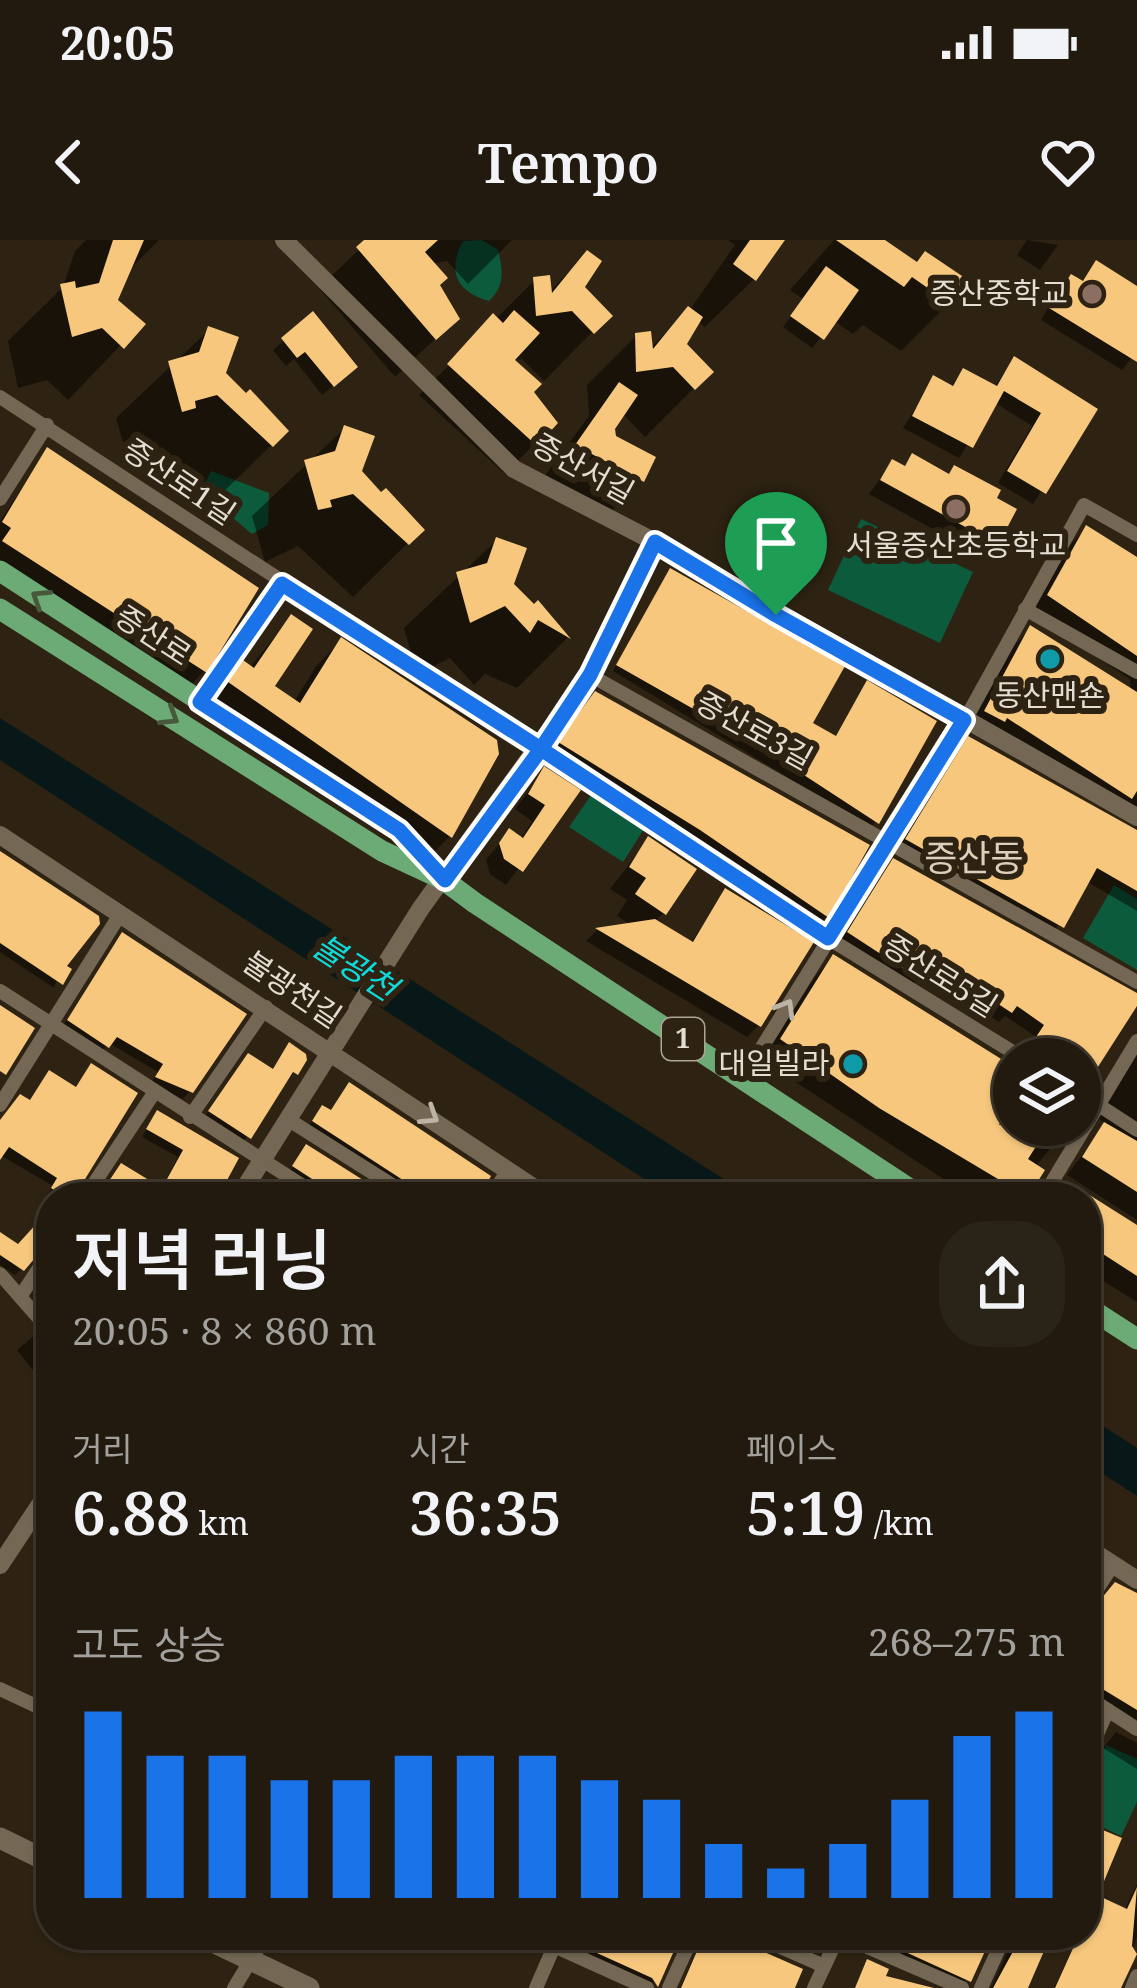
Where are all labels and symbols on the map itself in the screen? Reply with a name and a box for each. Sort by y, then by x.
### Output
place label: 증산중학교 [930,272,1068,313]
marker: 증산중학교 [1079,281,1105,307]
street label: 증산서길 [526,423,642,512]
street label: 증산로1길 [116,428,244,533]
pin [725,492,827,615]
marker: 서울증산초등학교 [943,496,969,522]
place label: 서울증산초등학교 [846,524,1066,565]
one-way arrow [32,590,54,612]
street label: 증산로 [108,595,200,674]
marker: 동산맨숀 [1037,646,1063,672]
place label: 동산맨숀 [995,674,1105,715]
street label: 증산로3길 [689,681,820,778]
one-way arrow [157,702,179,725]
district label: 증산동 [924,833,1024,882]
water label: 불광천 [305,923,409,1012]
street label: 증산로5길 [876,924,1006,1026]
street label: 불광천길 [236,941,350,1037]
one-way arrow [772,999,794,1021]
road number: 1 [662,1018,704,1060]
place label: 대일빌라 [719,1042,829,1083]
marker: 대일빌라 [840,1051,866,1077]
one-way arrow [417,1102,439,1124]

